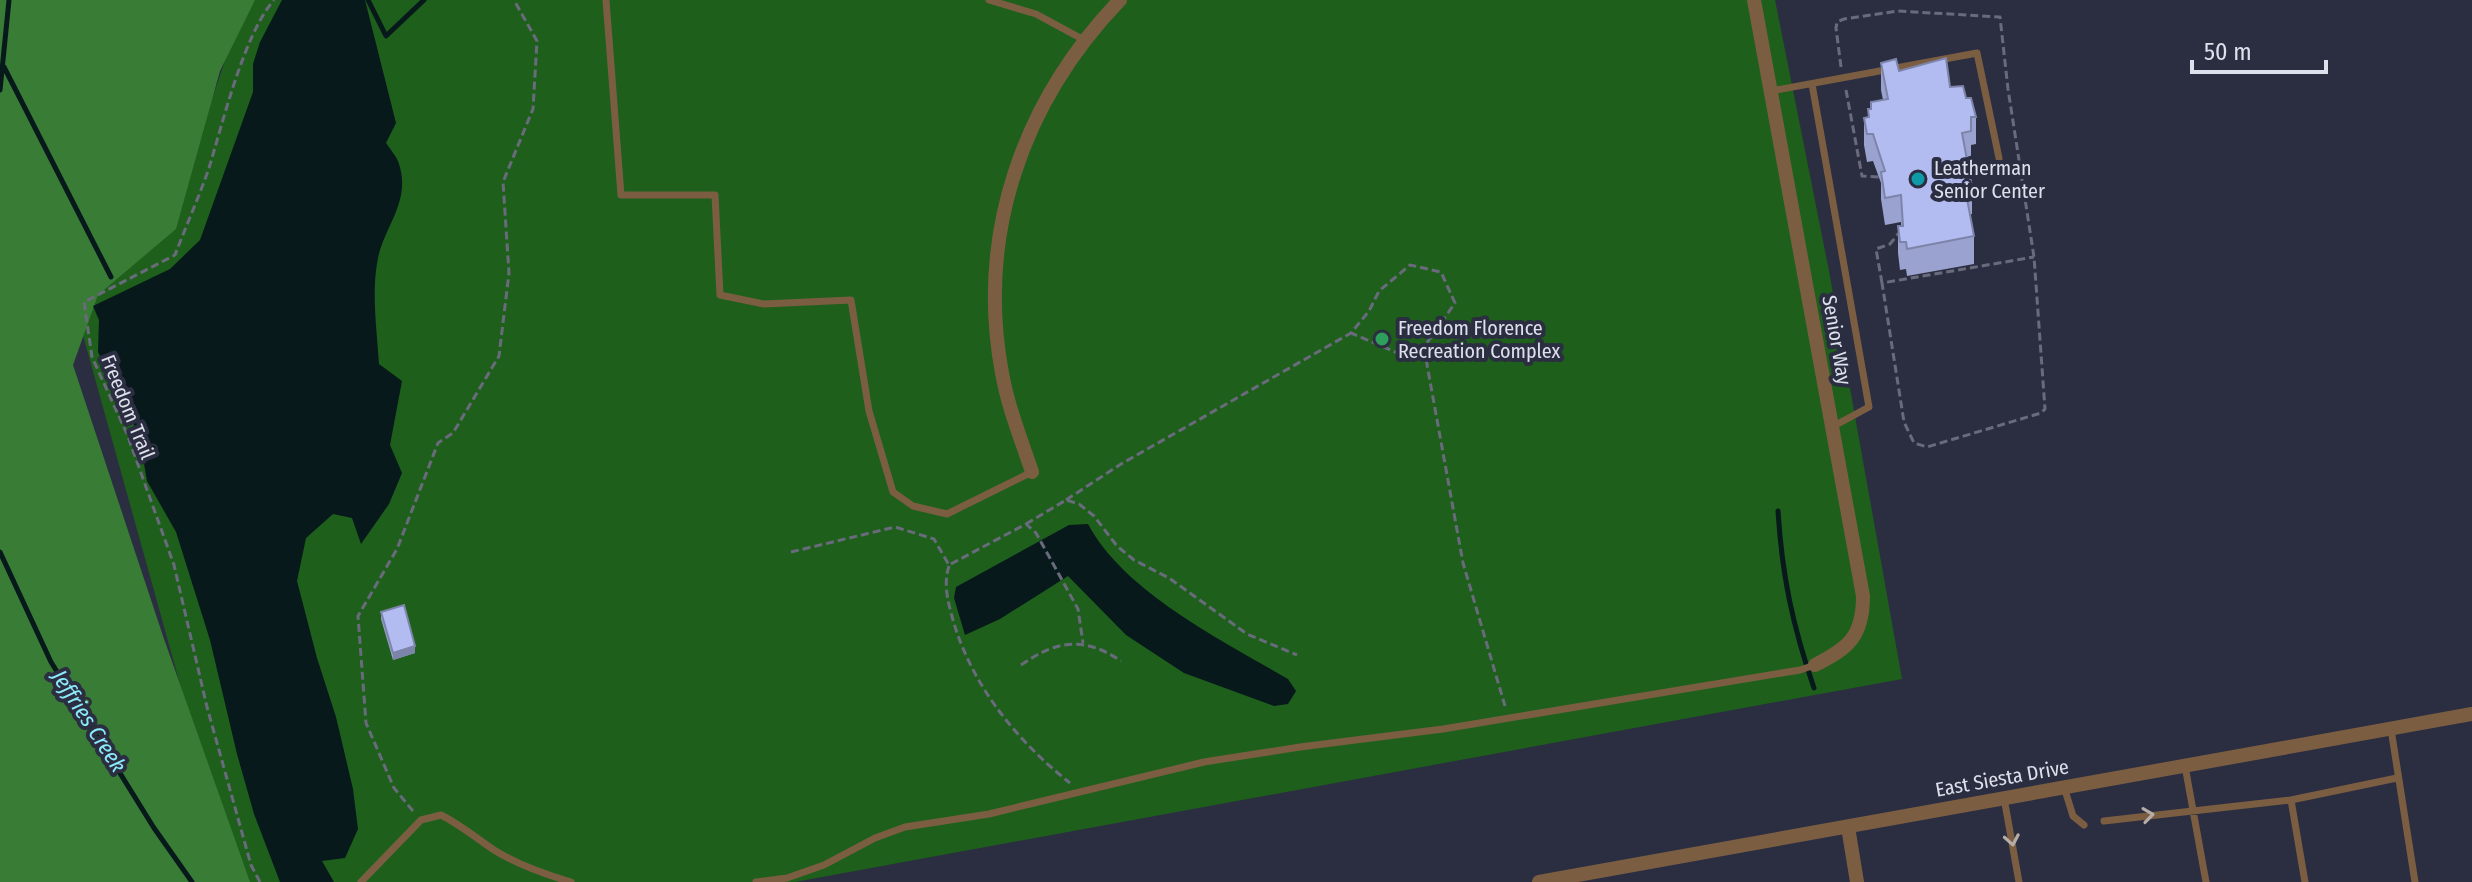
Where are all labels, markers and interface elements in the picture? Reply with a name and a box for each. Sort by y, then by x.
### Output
scale bar [2192,24,2326,74]
text: 50 m [2204,38,2252,66]
place label: Leatherman Senior Center [1934,156,2045,203]
marker: Leatherman Senior Center [1909,170,1927,188]
street label: Senior Way [1817,293,1857,387]
place label: Freedom Florence Recreation Complex [1398,316,1560,363]
marker: Freedom Florence Recreation Complex [1373,330,1391,348]
street label: Freedom Trail [96,351,160,463]
water label: Jeffries Creek [45,664,132,777]
street label: East Siesta Drive [1933,754,2071,802]
one-way arrow [2142,807,2155,824]
one-way arrow [2002,833,2019,847]

